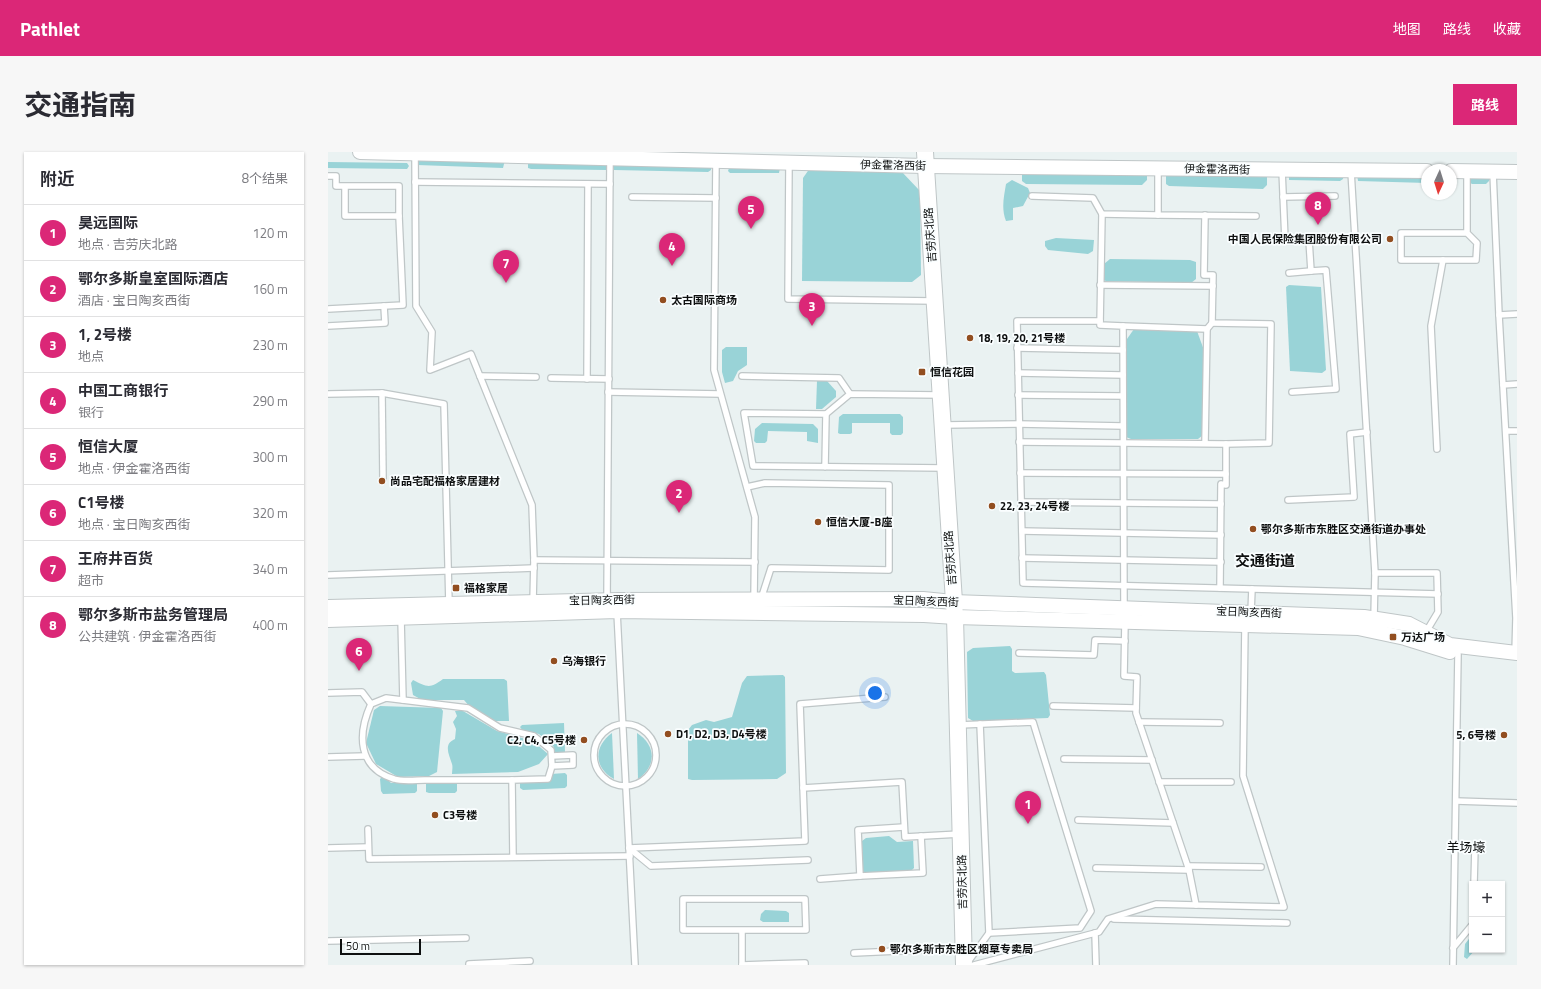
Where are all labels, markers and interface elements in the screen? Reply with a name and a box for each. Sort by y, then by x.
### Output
text: Pathlet [20,14,80,43]
text: 地图 [1393,18,1421,39]
text: 路线 [1443,18,1471,39]
text: 收藏 [1493,18,1521,39]
text: 交通指南 [24,83,136,126]
button: 路线 [1453,84,1517,125]
street label: 伊金霍洛西街 [860,156,926,174]
street label: 伊金霍洛西街 [1184,160,1250,178]
north arrow [1421,164,1457,200]
text: 附近 [40,166,74,192]
text: 8个结果 [242,168,288,188]
pin: 8 [1305,192,1331,225]
pin: 5 [738,196,764,229]
street label: 吉劳庆北路 [920,207,940,263]
text: 昊远国际 [78,211,138,234]
text: 1 [49,223,57,243]
text: 120 m [252,223,288,243]
place label: 中国人民保险集团股份有限公司 [1228,231,1382,247]
pin: 4 [659,233,685,266]
text: 地点 · 吉劳庆北路 [78,234,178,254]
marker: 中国人民保险集团股份有限公司 [1385,234,1395,244]
pin: 7 [493,250,519,283]
text: 鄂尔多斯皇室国际酒店 [78,267,228,290]
text: 2 [49,279,57,299]
text: 160 m [252,279,288,299]
text: 酒店 · 宝日陶亥西街 [78,290,191,310]
place label: 太古国际商场 [671,292,737,308]
pin: 3 [799,293,825,326]
marker: 太古国际商场 [658,295,668,305]
text: 1, 2号楼 [78,323,132,346]
place label: 18, 19, 20, 21号楼 [978,330,1065,346]
marker: 18, 19, 20, 21号楼 [965,333,975,343]
text: 3 [49,335,57,355]
text: 230 m [252,335,288,355]
text: 地点 [78,346,104,366]
place label: 恒信花园 [930,364,974,380]
marker: 恒信花园 [917,367,927,377]
text: 中国工商银行 [78,379,168,402]
text: 4 [49,391,57,411]
text: 290 m [252,391,288,411]
text: 银行 [78,402,104,422]
text: 恒信大厦 [78,435,138,458]
text: 5 [49,447,57,467]
text: 300 m [252,447,288,467]
text: 地点 · 伊金霍洛西街 [78,458,191,478]
place label: 尚品宅配福格家居建材 [390,473,500,489]
marker: 尚品宅配福格家居建材 [377,476,387,486]
pin: 2 [666,480,692,513]
text: C1号楼 [78,491,125,514]
place label: 22, 23, 24号楼 [1000,498,1070,514]
marker: 22, 23, 24号楼 [987,501,997,511]
text: 6 [49,503,57,523]
text: 320 m [252,503,288,523]
text: 地点 · 宝日陶亥西街 [78,514,191,534]
place label: 恒信大厦-B座 [826,514,892,530]
marker: 恒信大厦-B座 [813,517,823,527]
place label: 鄂尔多斯市东胜区交通街道办事处 [1261,521,1426,537]
marker: 鄂尔多斯市东胜区交通街道办事处 [1248,524,1258,534]
street label: 吉劳庆北路 [940,530,960,586]
text: 王府井百货 [78,547,153,570]
district label: 交通街道 [1235,549,1295,572]
text: 7 [49,559,57,579]
text: 340 m [252,559,288,579]
text: 超市 [78,570,104,590]
place label: 福格家居 [464,580,508,596]
marker: 福格家居 [451,583,461,593]
street label: 宝日陶亥西街 [569,591,635,609]
street label: 宝日陶亥西街 [893,592,959,610]
text: 鄂尔多斯市盐务管理局 [78,603,228,626]
street label: 宝日陶亥西街 [1216,603,1282,621]
text: 8 [49,615,57,635]
text: 400 m [252,615,288,635]
text: 公共建筑 · 伊金霍洛西街 [78,626,217,646]
place label: 万达广场 [1401,629,1445,645]
marker: 万达广场 [1388,632,1398,642]
pin: 6 [346,638,372,671]
place label: 乌海银行 [562,653,606,669]
marker: 乌海银行 [549,656,559,666]
your location [865,683,885,703]
place label: D1, D2, D3, D4号楼 [676,726,767,742]
place label: 5, 6号楼 [1456,727,1496,743]
marker: D1, D2, D3, D4号楼 [663,729,673,739]
marker: 5, 6号楼 [1499,730,1509,740]
place label: C2, C4, C5号楼 [507,732,576,748]
marker: C2, C4, C5号楼 [579,735,589,745]
pin: 1 [1015,791,1041,824]
place label: C3号楼 [443,807,477,823]
marker: C3号楼 [430,810,440,820]
district label: 羊场壕 [1446,837,1486,857]
street label: 吉劳庆北路 [954,854,970,910]
map controls [1469,881,1505,953]
button: + [1469,881,1505,917]
button: − [1469,917,1505,953]
scale bar [340,937,421,956]
text: 50 m [346,938,370,954]
place label: 鄂尔多斯市东胜区烟草专卖局 [890,941,1033,957]
marker: 鄂尔多斯市东胜区烟草专卖局 [877,944,887,954]

